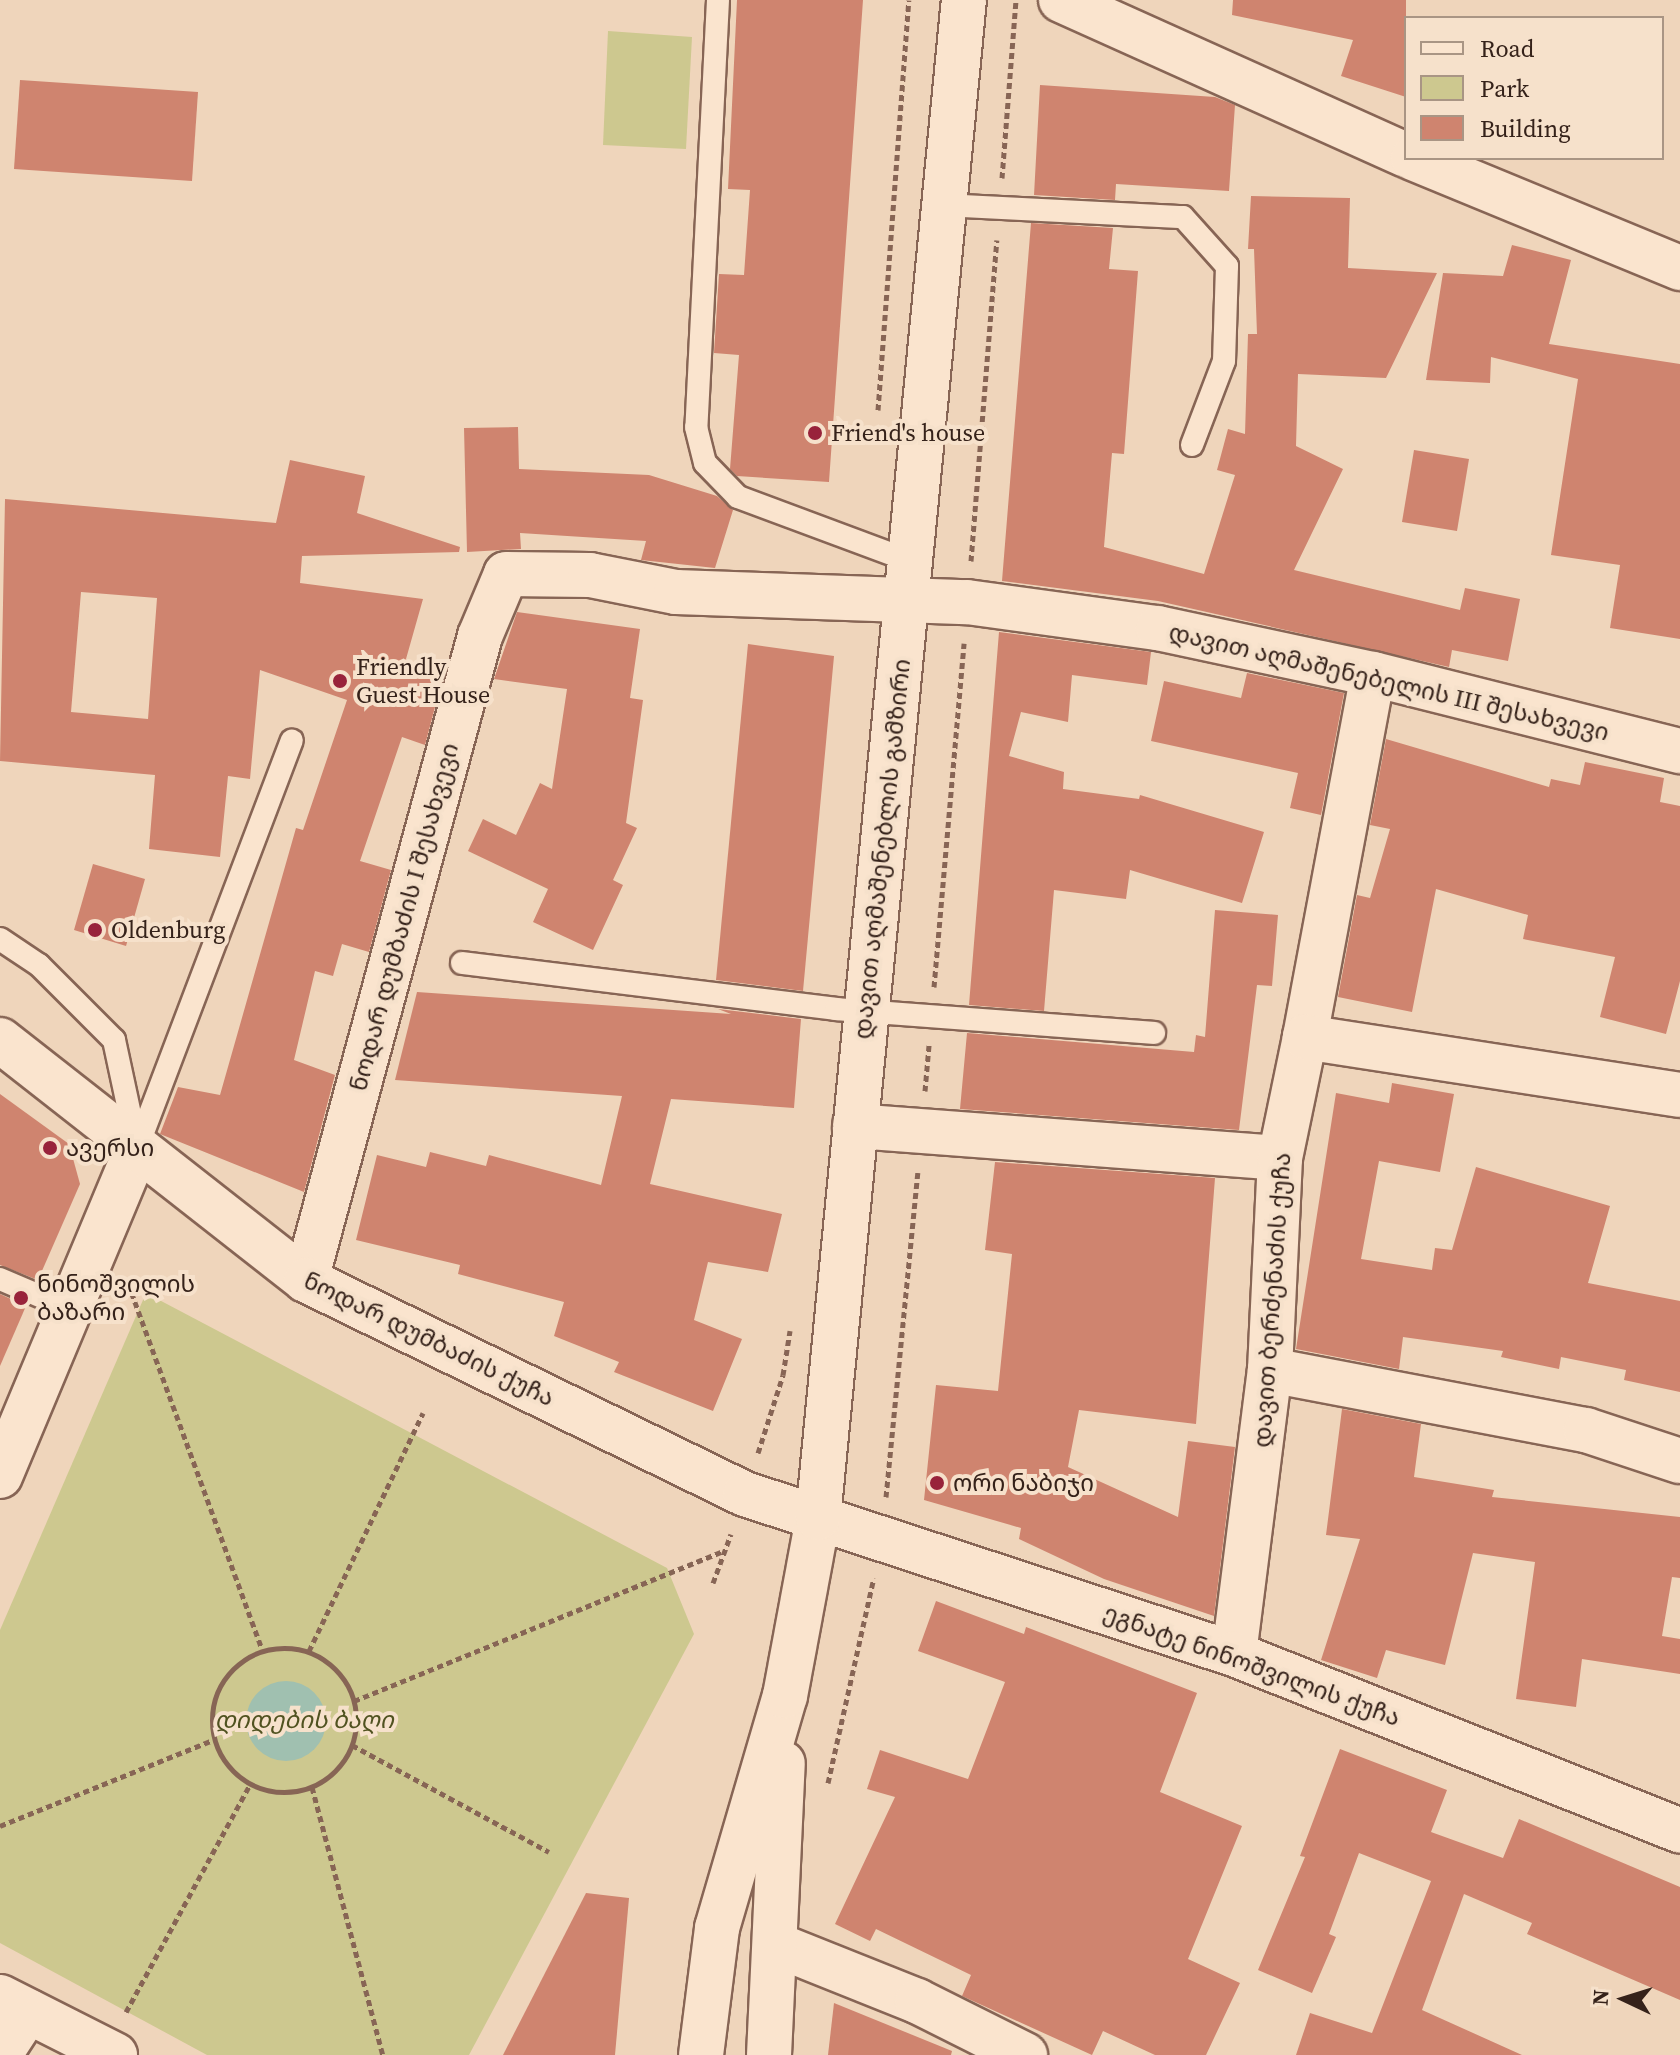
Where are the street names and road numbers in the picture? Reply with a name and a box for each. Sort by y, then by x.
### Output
street label: დავით აღმაშენებელის III შესახვევი [1166,617,1612,747]
street label: დავით აღმაშენებლის გამზირი [848,657,916,1041]
street label: ნოდარ დუმბაძის I შესახვევი [344,740,464,1094]
street label: დავით ბერძენაძის ქუჩა [1247,1151,1297,1449]
street label: ნოდარ დუმბაძის ქუჩა [299,1266,559,1412]
street label: ეგნატე ნინოშვილის ქუჩა [1100,1598,1404,1732]

